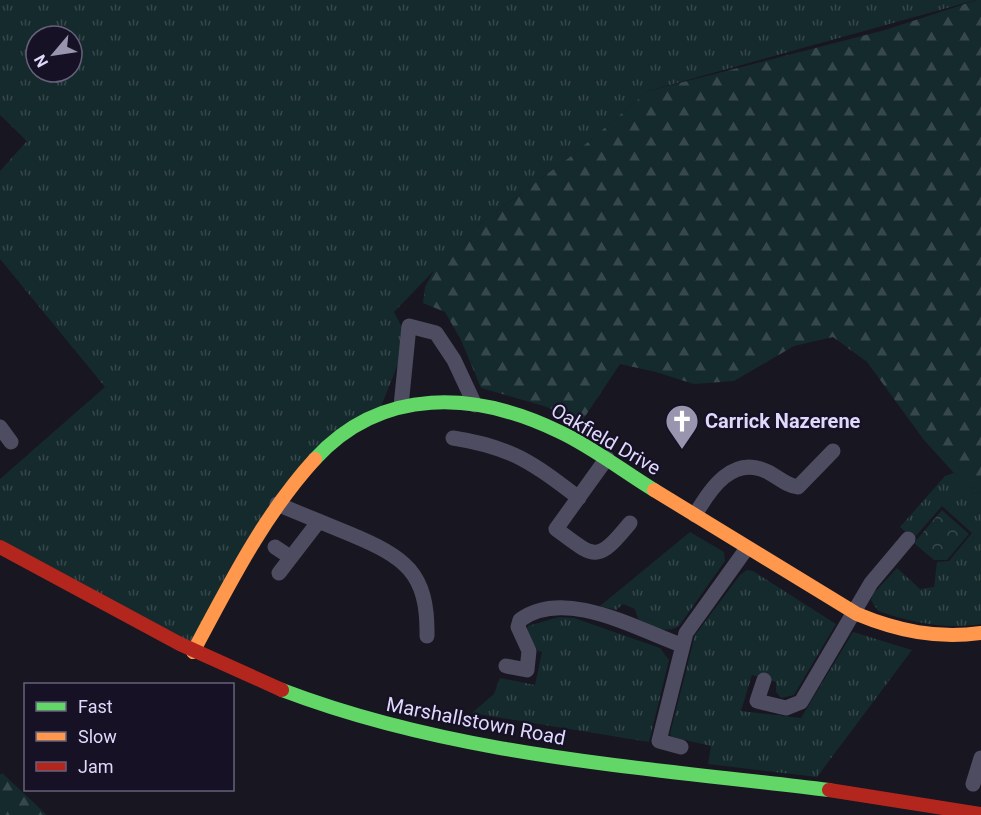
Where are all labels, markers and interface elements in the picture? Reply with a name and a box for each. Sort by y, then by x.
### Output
north arrow [24,24,84,84]
text: N [30,51,52,71]
street label: Oakfield Drive [547,398,665,480]
church icon: Carrick Nazerene [664,403,700,450]
place label: Carrick Nazerene [705,409,861,433]
legend [24,683,234,791]
street label: Marshallstown Road [384,692,568,750]
text: Fast [78,696,113,717]
text: Slow [78,726,117,747]
text: Jam [78,756,114,777]

